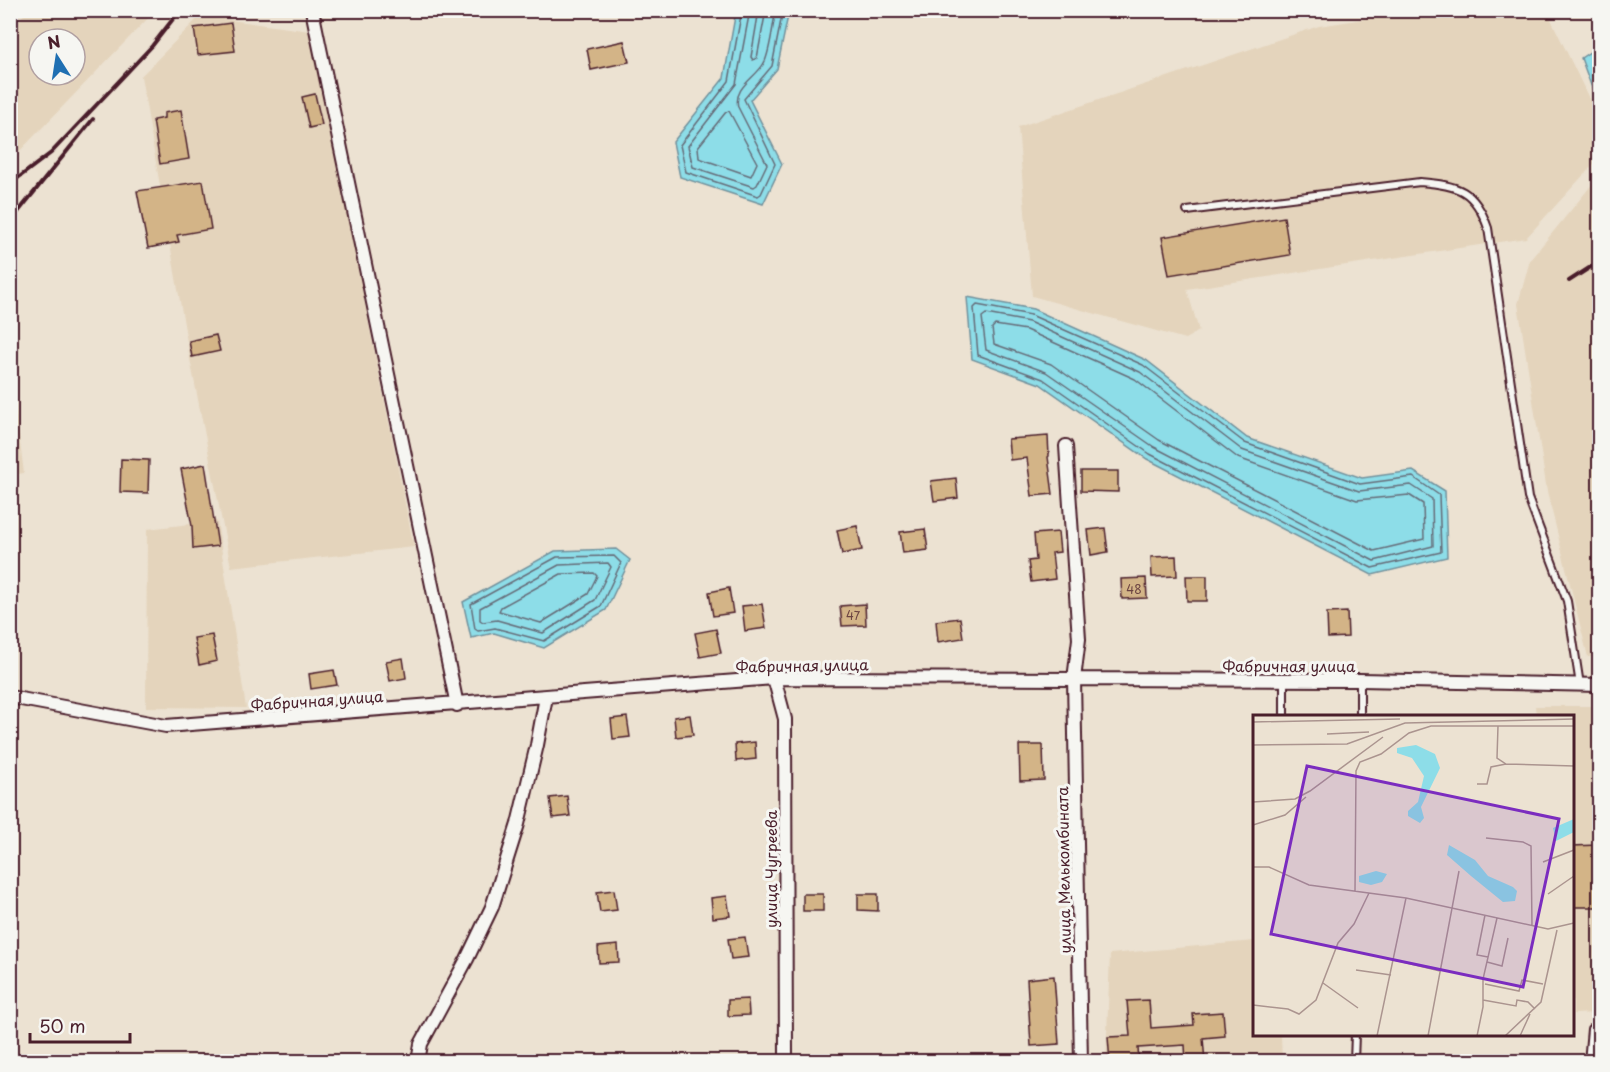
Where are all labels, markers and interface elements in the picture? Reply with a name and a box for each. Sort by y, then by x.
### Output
north arrow [27,27,87,87]
text: N [45,28,62,54]
house number: 48 [1126,580,1142,598]
house number: 47 [846,606,861,624]
street label: Фабричная улица [735,652,869,678]
street label: Фабричная улица [1223,654,1356,677]
street label: Фабричная улица [250,684,385,716]
inset map [1253,715,1574,1036]
street label: улица Мелькомбината [1050,786,1076,954]
street label: улица Чугреева [759,809,782,928]
scale bar [30,1006,130,1044]
text: 50 m [39,1012,86,1039]

